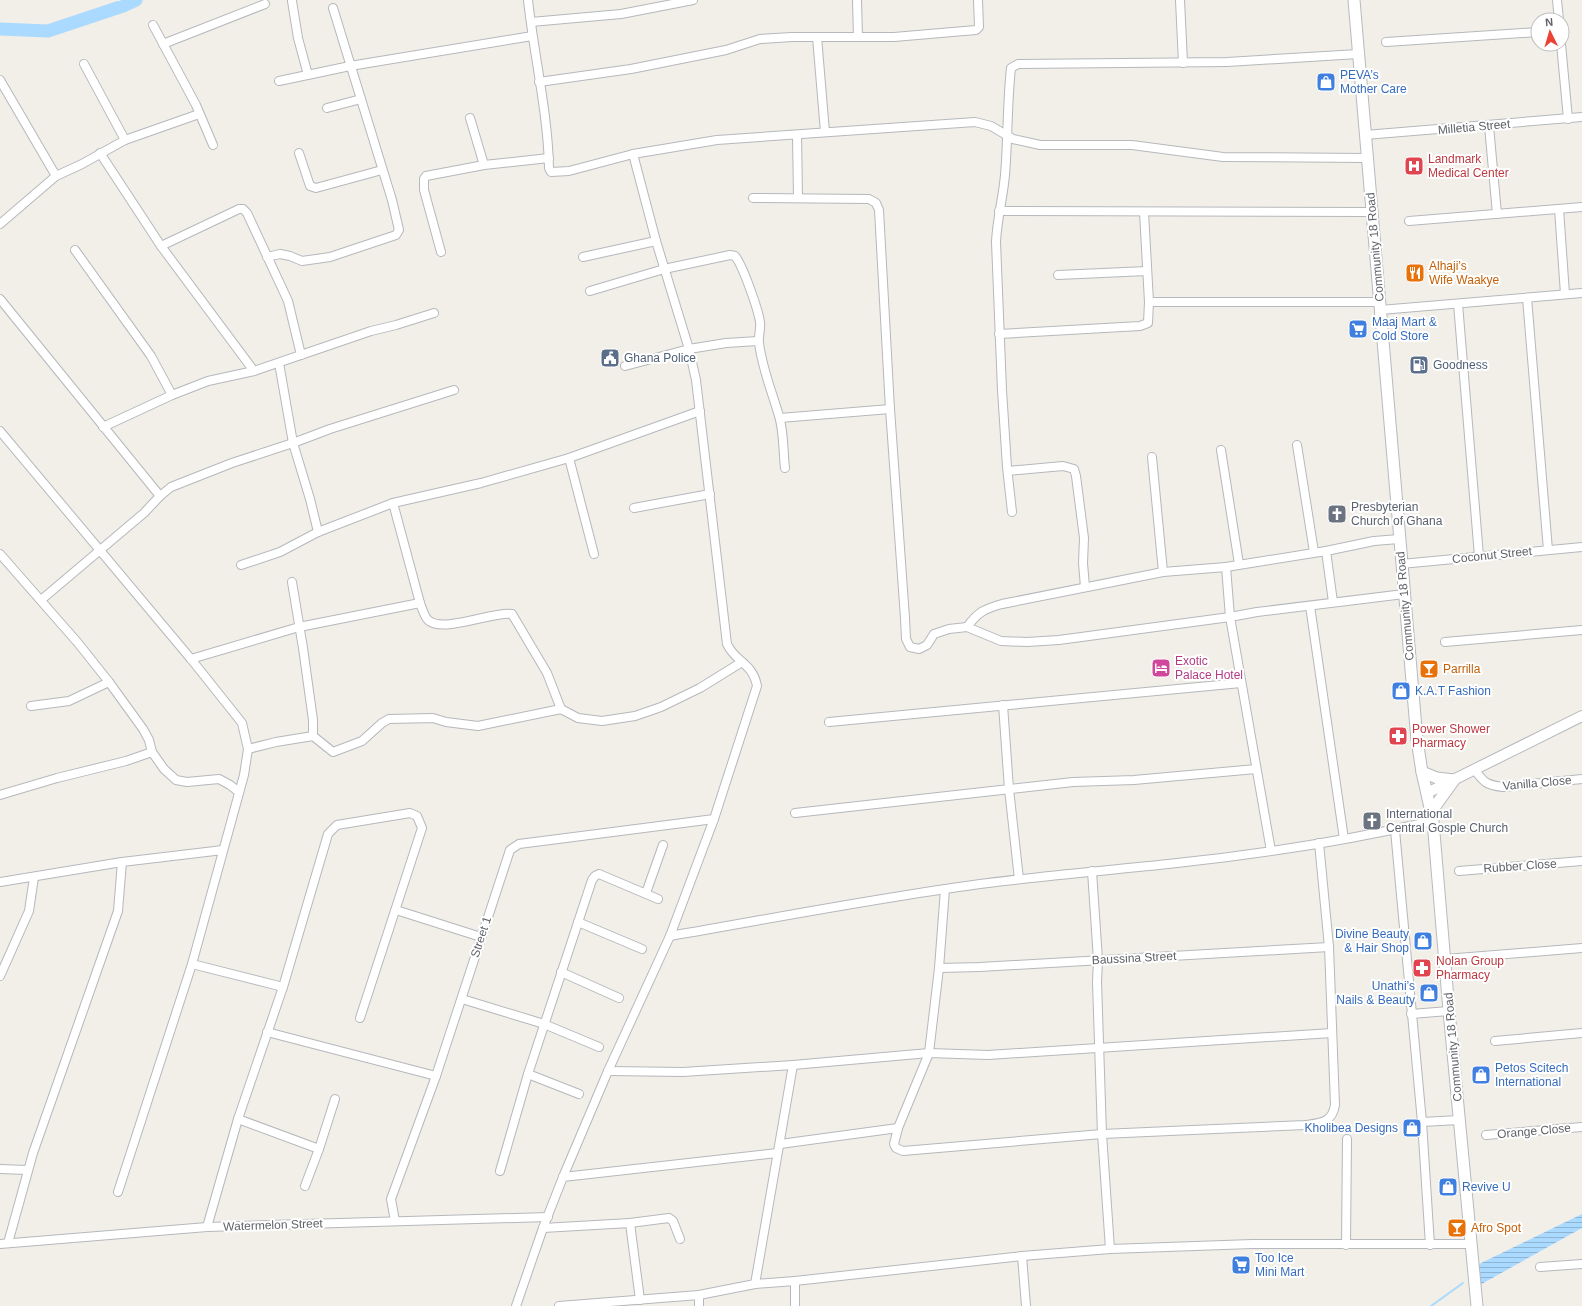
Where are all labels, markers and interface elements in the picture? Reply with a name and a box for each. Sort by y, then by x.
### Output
north arrow [1530,12,1570,52]
text: N [1545,16,1554,28]
place label: PEVA’s Mother Care [1340,68,1407,96]
shop icon: PEVA’s Mother Care [1315,71,1337,93]
street label: Milletia Street [1437,117,1511,137]
place label: Landmark Medical Center [1428,152,1509,180]
hospital icon: Landmark Medical Center [1403,155,1425,177]
street label: Community 18 Road [1363,192,1387,302]
place label: Alhaji’s Wife Waakye [1429,259,1500,287]
restaurant icon: Alhaji’s Wife Waakye [1404,262,1426,284]
place label: Maaj Mart & Cold Store [1372,315,1437,343]
supermarket icon: Maaj Mart & Cold Store [1347,318,1369,340]
public building icon: Ghana Police [599,347,621,369]
place label: Ghana Police [624,351,696,365]
fuel station icon: Goodness [1408,354,1430,376]
place label: Goodness [1433,358,1488,372]
place label: Presbyterian Church of Ghana [1351,500,1443,528]
church icon: Presbyterian Church of Ghana [1326,503,1348,525]
street label: Coconut Street [1451,544,1533,566]
street label: Community 18 Road [1393,551,1417,661]
place label: Exotic Palace Hotel [1175,654,1243,682]
hotel icon: Exotic Palace Hotel [1150,657,1172,679]
bar icon: Parrilla [1418,658,1440,680]
place label: Parrilla [1443,662,1481,676]
shop icon: K.A.T Fashion [1390,680,1412,702]
place label: K.A.T Fashion [1415,684,1491,698]
place label: Power Shower Pharmacy [1412,722,1490,750]
pharmacy icon: Power Shower Pharmacy [1387,725,1409,747]
street label: Vanilla Close [1502,773,1572,793]
place label: International Central Gosple Church [1386,807,1508,835]
church icon: International Central Gosple Church [1361,810,1383,832]
street label: Rubber Close [1483,856,1557,876]
street label: Street 1 [468,915,494,959]
place label: Divine Beauty & Hair Shop [1335,927,1409,955]
shop icon: Divine Beauty & Hair Shop [1412,930,1434,952]
street label: Baussina Street [1091,949,1177,967]
place label: Nolan Group Pharmacy [1436,954,1504,982]
pharmacy icon: Nolan Group Pharmacy [1411,957,1433,979]
place label: Unathi’s Nails & Beauty [1336,979,1415,1007]
shop icon: Unathi’s Nails & Beauty [1418,982,1440,1004]
street label: Community 18 Road [1441,992,1465,1102]
place label: Petos Scitech International [1495,1061,1568,1089]
shop icon: Petos Scitech International [1470,1064,1492,1086]
shop icon: Kholibea Designs [1401,1117,1423,1139]
place label: Kholibea Designs [1305,1121,1398,1135]
street label: Orange Close [1497,1121,1572,1141]
shop icon: Revive U [1437,1176,1459,1198]
place label: Revive U [1462,1180,1511,1194]
street label: Watermelon Street [223,1216,324,1234]
bar icon: Afro Spot [1446,1217,1468,1239]
place label: Afro Spot [1471,1221,1522,1235]
place label: Too Ice Mini Mart [1255,1251,1305,1279]
supermarket icon: Too Ice Mini Mart [1230,1254,1252,1276]

